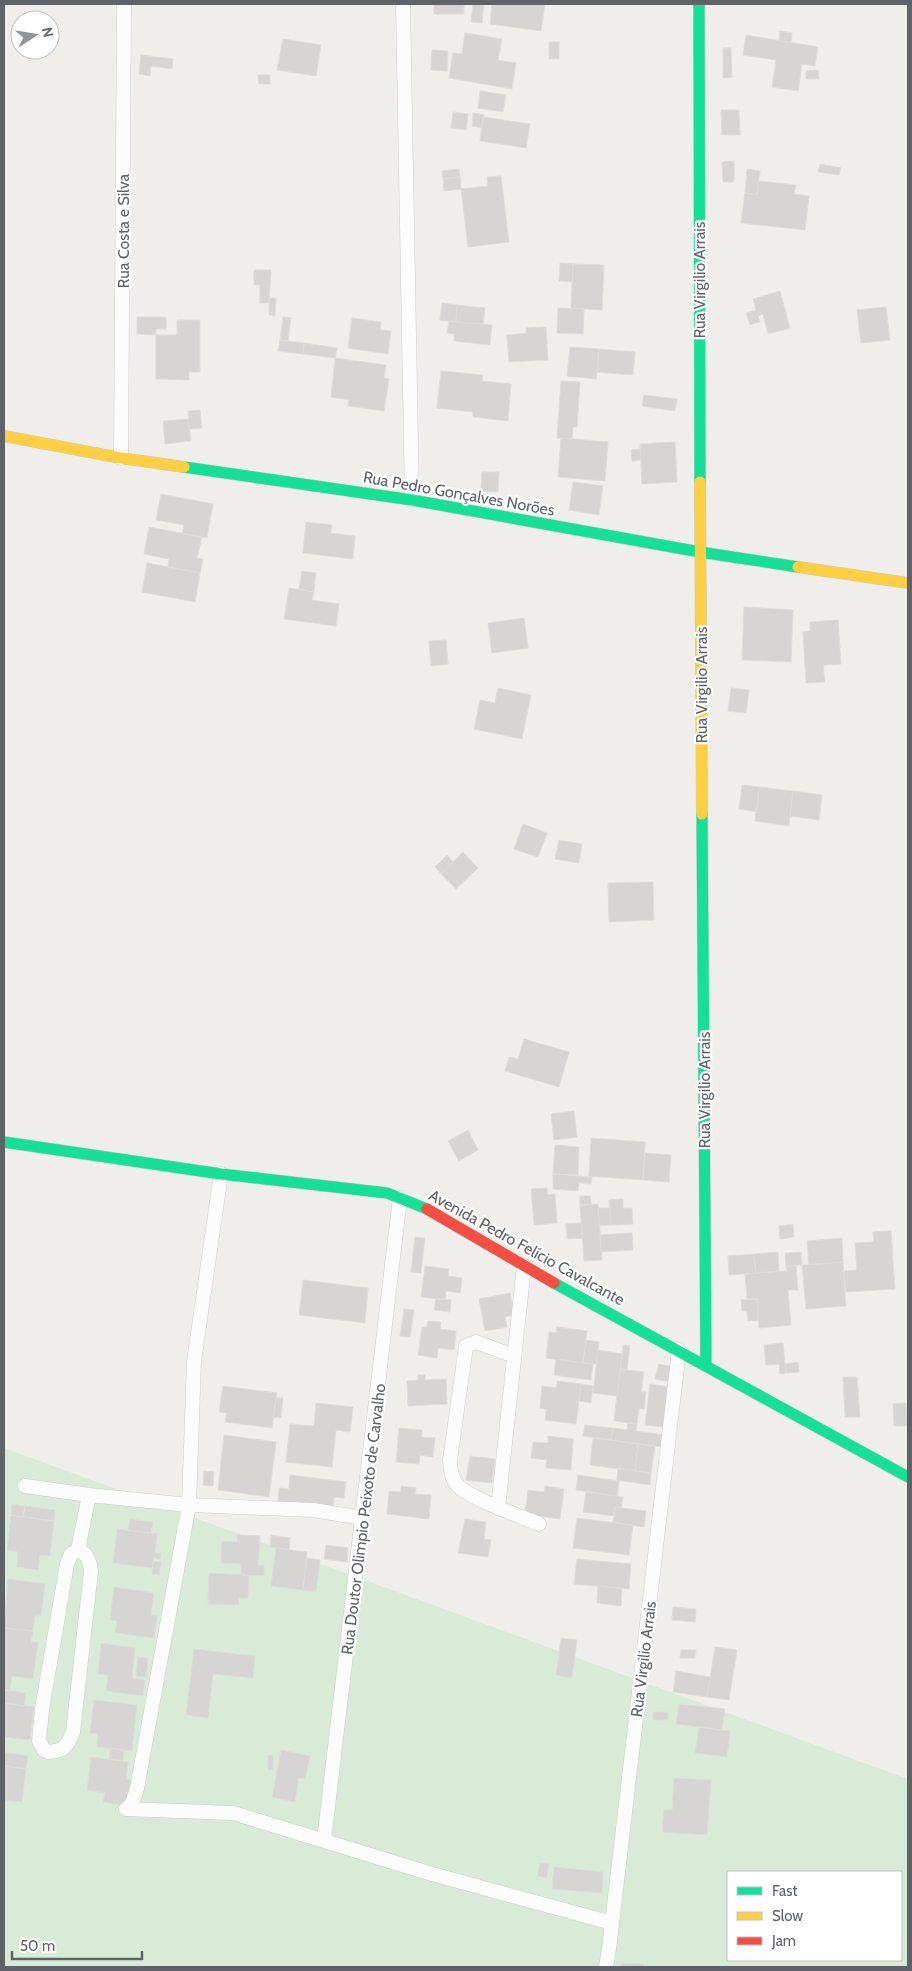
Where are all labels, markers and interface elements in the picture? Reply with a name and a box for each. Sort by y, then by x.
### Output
north arrow [10,10,60,60]
text: N [38,26,58,39]
street label: Rua Costa e Silva [114,173,133,288]
street label: Rua Virgilio Arrais [690,221,709,338]
street label: Rua Pedro Gonçalves Norões [362,467,556,520]
street label: Rua Virgilio Arrais [692,626,711,743]
street label: Rua Virgilio Arrais [695,1031,714,1148]
street label: Avenida Pedro Felício Cavalcante [426,1186,628,1309]
street label: Rua Doutor Olimpio Peixoto de Carvalho [337,1382,390,1656]
street label: Rua Virgilio Arrais [627,1600,660,1718]
legend [727,1871,902,1961]
text: Fast [772,1882,797,1900]
text: Slow [772,1907,803,1925]
scale bar [12,1928,142,1960]
text: Jam [771,1932,796,1950]
text: 50 m [20,1937,55,1955]

